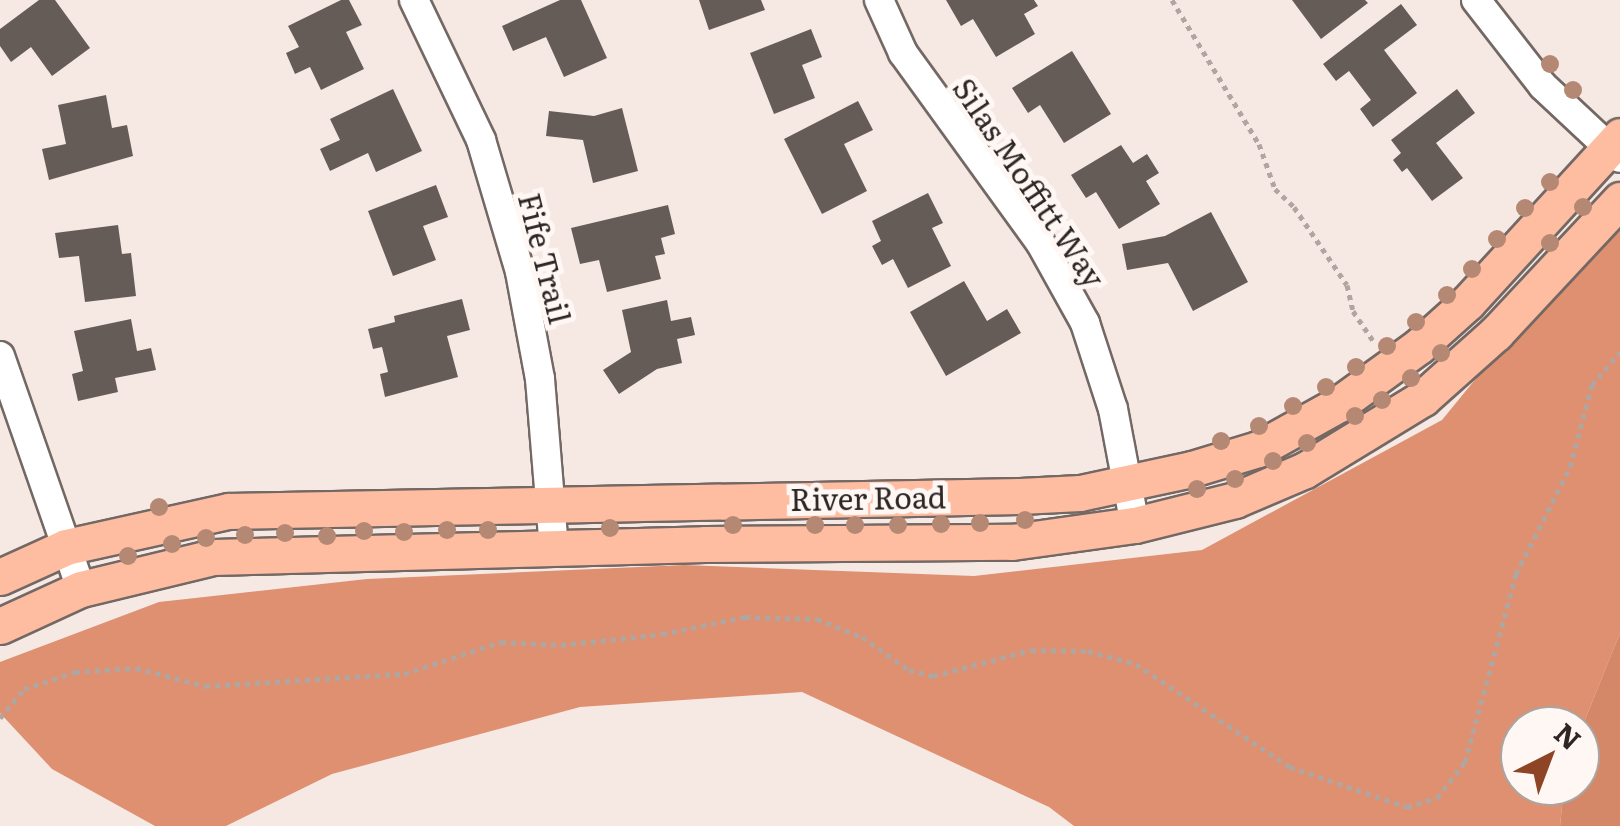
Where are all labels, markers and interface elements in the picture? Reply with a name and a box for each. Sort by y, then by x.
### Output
street label: Silas Moffitt Way [947,71,1113,293]
street label: Fife Trail [512,189,580,327]
street label: River Road [790,478,946,516]
north arrow [1500,706,1600,806]
text: N [1546,712,1592,759]

